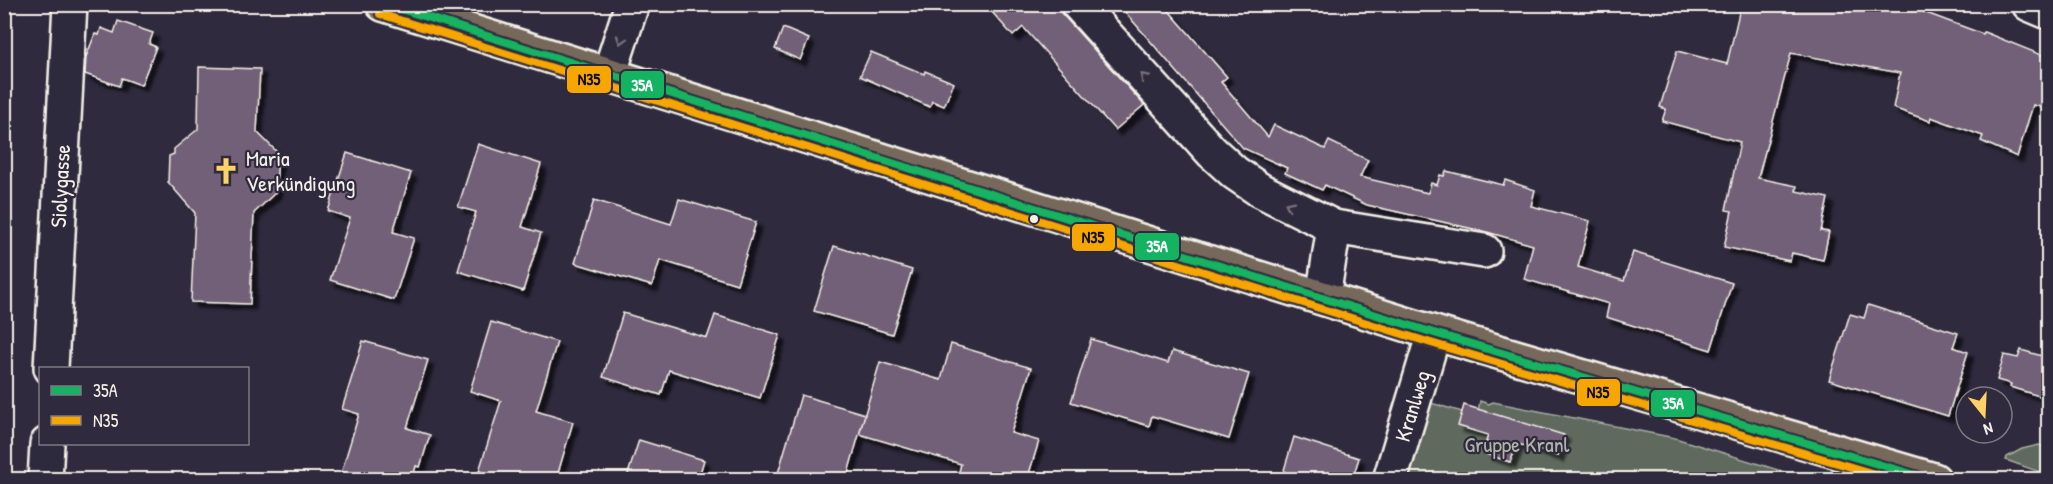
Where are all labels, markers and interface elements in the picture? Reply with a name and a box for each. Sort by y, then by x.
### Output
one-way arrow [616,34,628,45]
line badge: N35 [566,65,612,94]
text: N35 [578,68,600,90]
line badge: 35A [620,70,665,99]
one-way arrow [1140,73,1151,84]
text: 35A [631,74,653,96]
street label: Siolygasse [43,143,77,228]
place label: Maria Verkündigung [246,143,355,198]
church icon: Maria Verkündigung [211,156,241,186]
one-way arrow [1284,200,1295,212]
unlabelled marker [1028,213,1040,225]
line badge: N35 [1071,223,1116,252]
text: N35 [1082,226,1104,248]
line badge: 35A [1134,232,1180,261]
text: 35A [1146,235,1168,257]
legend [39,367,249,445]
street label: Kranlweg [1387,367,1437,445]
text: 35A [93,378,118,403]
line badge: N35 [1576,378,1621,407]
text: N35 [1587,381,1609,403]
north arrow [1954,385,2014,445]
line badge: 35A [1650,389,1696,418]
text: 35A [1662,392,1684,414]
text: N35 [93,408,119,433]
text: N [1981,417,1996,441]
park label: Gruppe Kranl [1465,429,1570,459]

